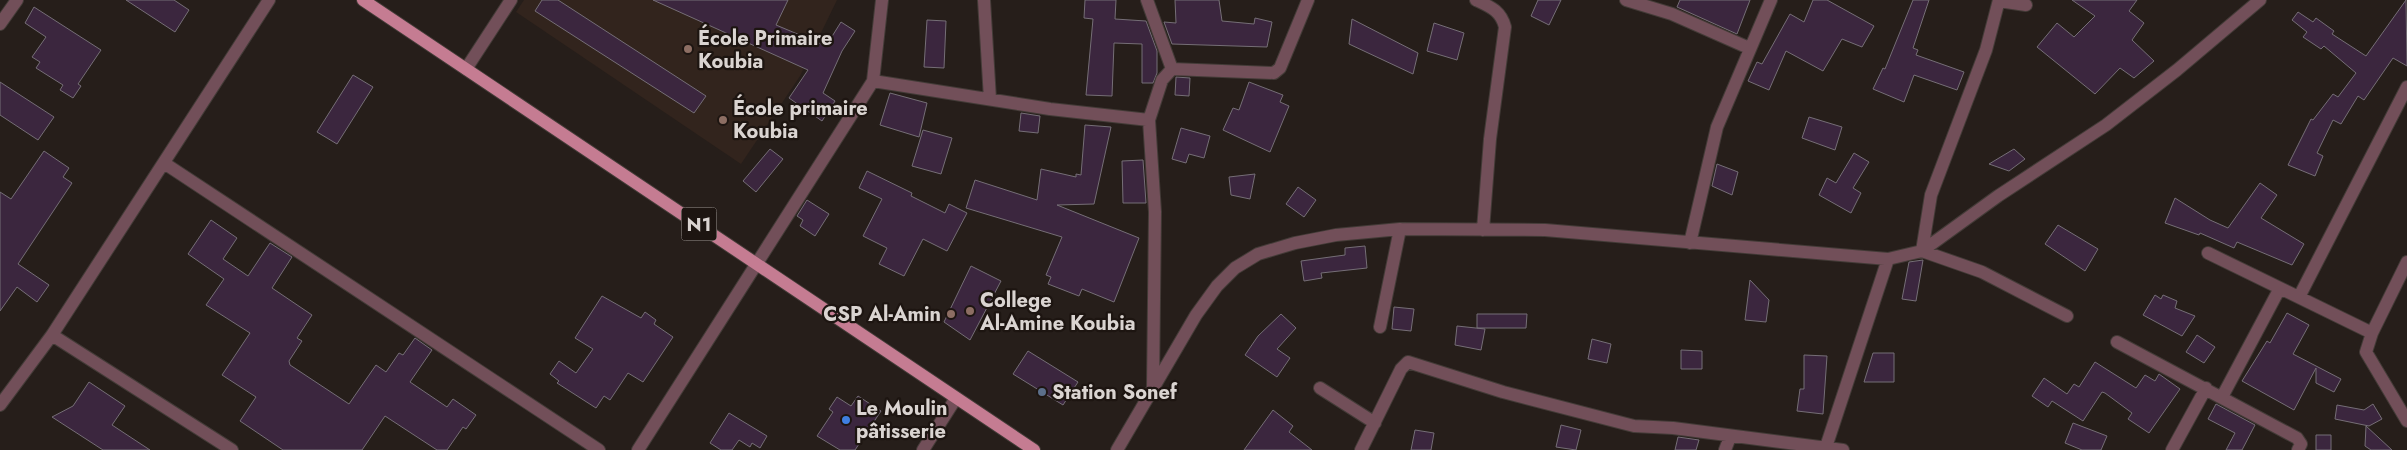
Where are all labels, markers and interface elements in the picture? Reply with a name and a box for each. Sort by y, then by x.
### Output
place label: École Primaire Koubia [698,23,832,76]
marker: École Primaire Koubia [682,43,694,55]
place label: École primaire Koubia [733,93,868,146]
marker: École primaire Koubia [717,114,729,126]
road number: N1 [682,208,716,240]
place label: College Al-Amine Koubia [979,286,1135,338]
place label: CSP Al-Amin [823,300,941,329]
marker: College Al-Amine Koubia [964,305,976,317]
marker: CSP Al-Amin [945,308,957,320]
place label: Station Sonef [1052,378,1178,407]
marker: Station Sonef [1036,386,1048,398]
place label: Le Moulin pâtisserie [856,394,948,446]
marker: Le Moulin pâtisserie [840,414,852,426]

